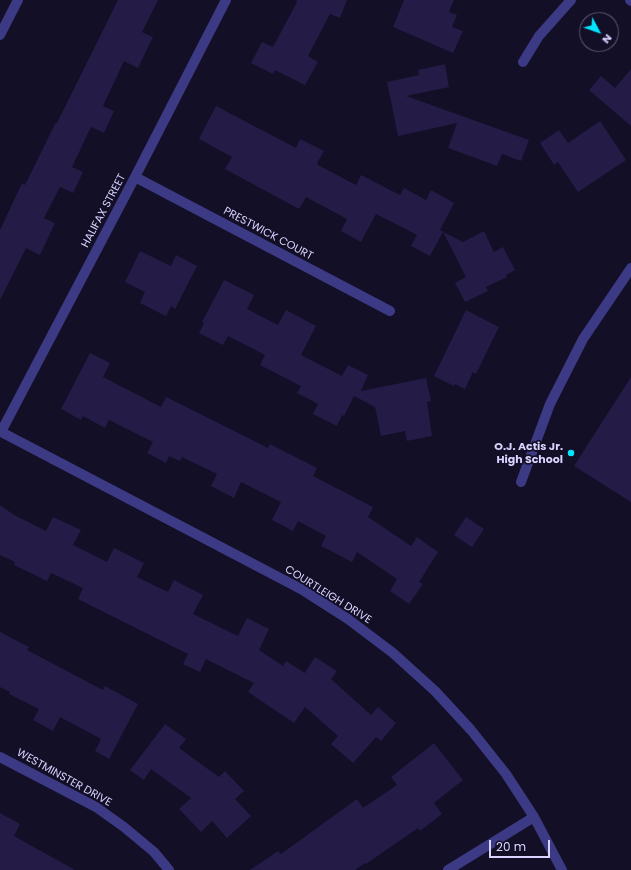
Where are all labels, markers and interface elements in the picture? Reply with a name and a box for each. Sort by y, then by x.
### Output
north arrow [579,12,619,52]
text: N [599,31,616,48]
street label: HALIFAX STREET [79,172,129,250]
street label: PRESTWICK COURT [221,205,315,263]
place label: O.J. Actis Jr. High School [494,440,563,466]
marker: O.J. Actis Jr. High School [566,448,576,458]
street label: COURTLEIGH DRIVE [282,563,374,627]
street label: WESTMINSTER DRIVE [14,746,114,810]
scale bar [491,832,552,858]
text: 20 m [496,838,526,855]

